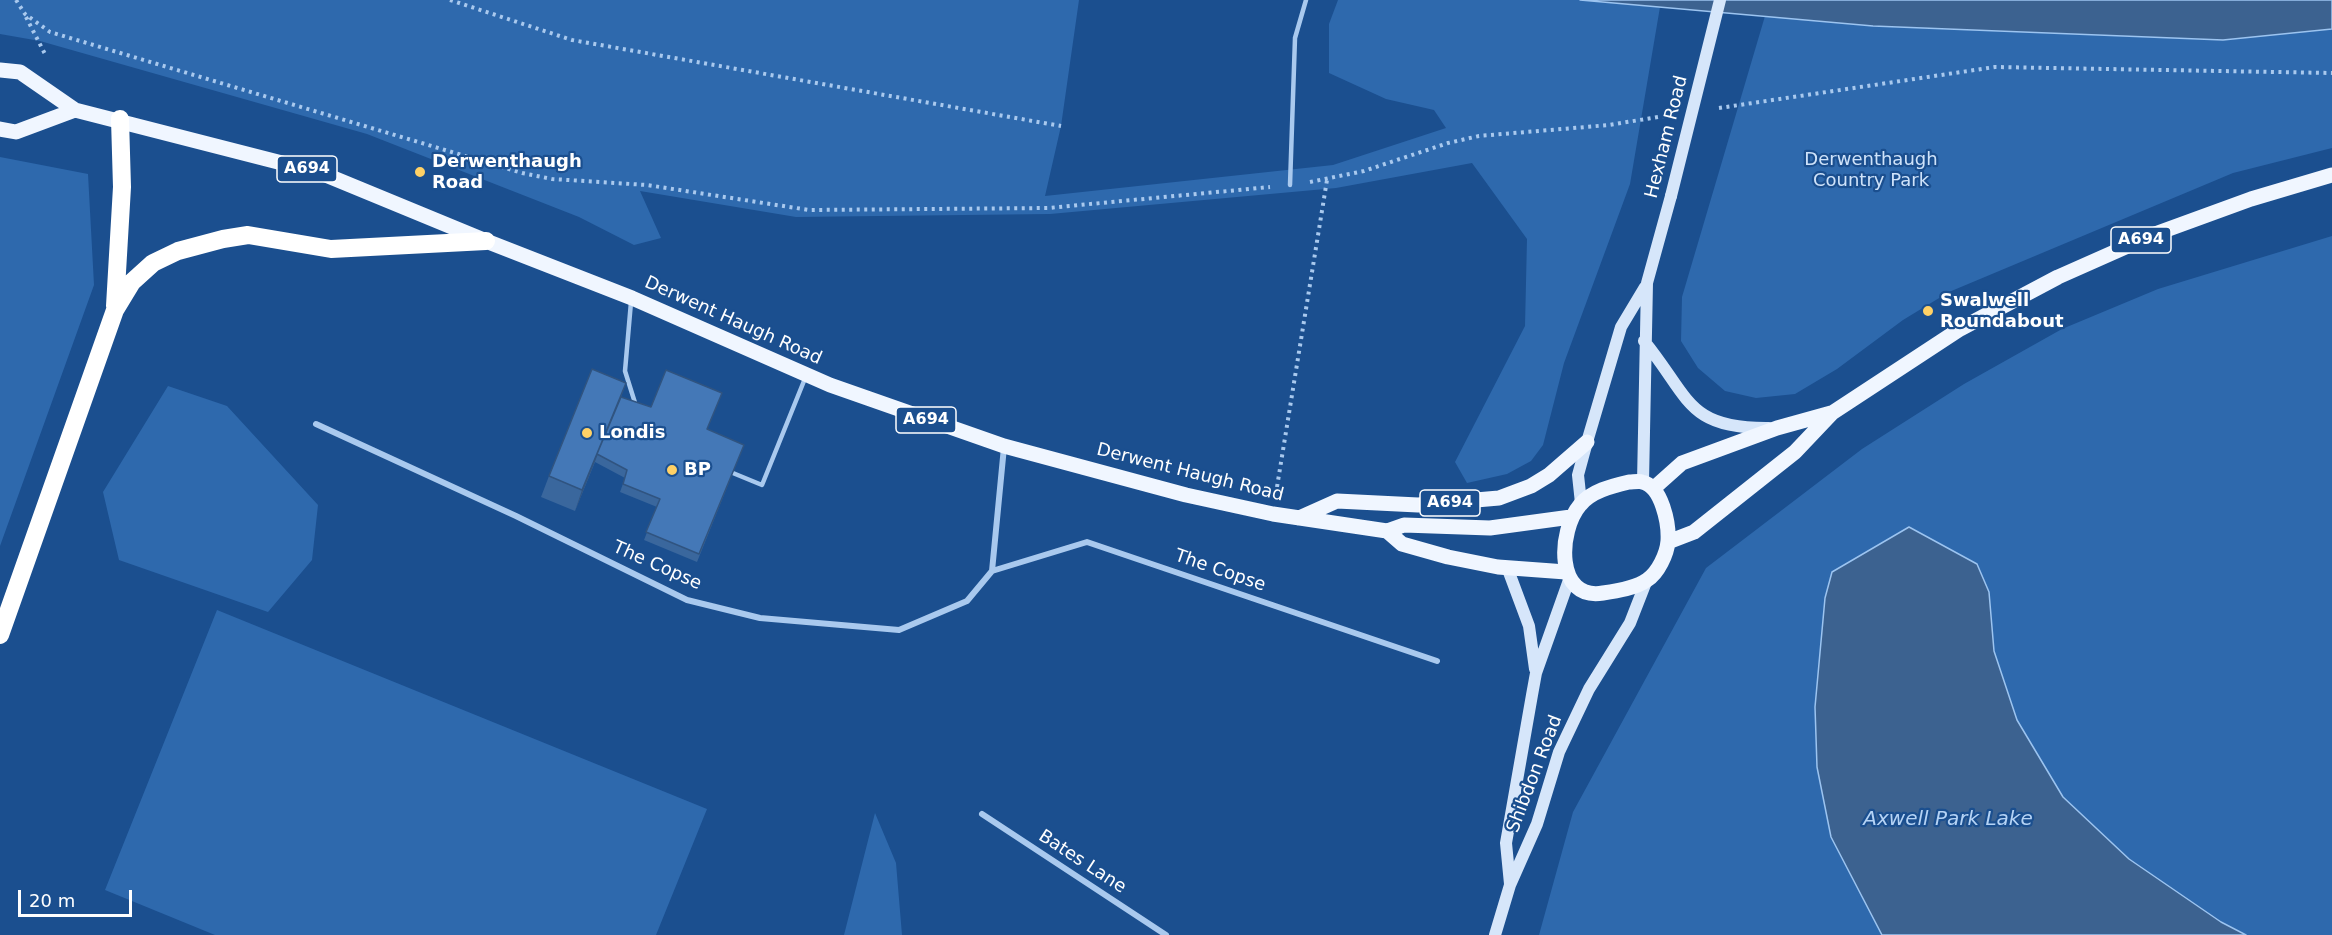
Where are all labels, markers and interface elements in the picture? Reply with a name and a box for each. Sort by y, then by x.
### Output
street label: Hexham Road [1641,73,1693,201]
park label: Derwenthaugh Country Park [1804,149,1938,192]
place label: Derwenthaugh Road [432,151,582,194]
road number: A694 [277,156,337,182]
marker: Derwenthaugh Road [413,165,427,179]
road number: A694 [2111,227,2171,253]
street label: Derwent Haugh Road [641,272,825,370]
place label: Swalwell Roundabout [1940,290,2064,332]
marker: Swalwell Roundabout [1921,304,1935,318]
road number: A694 [896,407,956,433]
place label: Londis [599,422,665,444]
marker: Londis [580,426,594,440]
street label: Derwent Haugh Road [1094,439,1286,507]
place label: BP [684,459,711,481]
marker: BP [665,463,679,477]
road number: A694 [1420,490,1480,516]
street label: The Copse [609,537,705,595]
street label: The Copse [1172,545,1268,597]
street label: Shibdon Road [1503,712,1567,836]
water label: Axwell Park Lake [1863,808,2033,832]
street label: Bates Lane [1034,826,1130,898]
scale bar [21,878,135,916]
text: 20 m [29,890,75,911]

